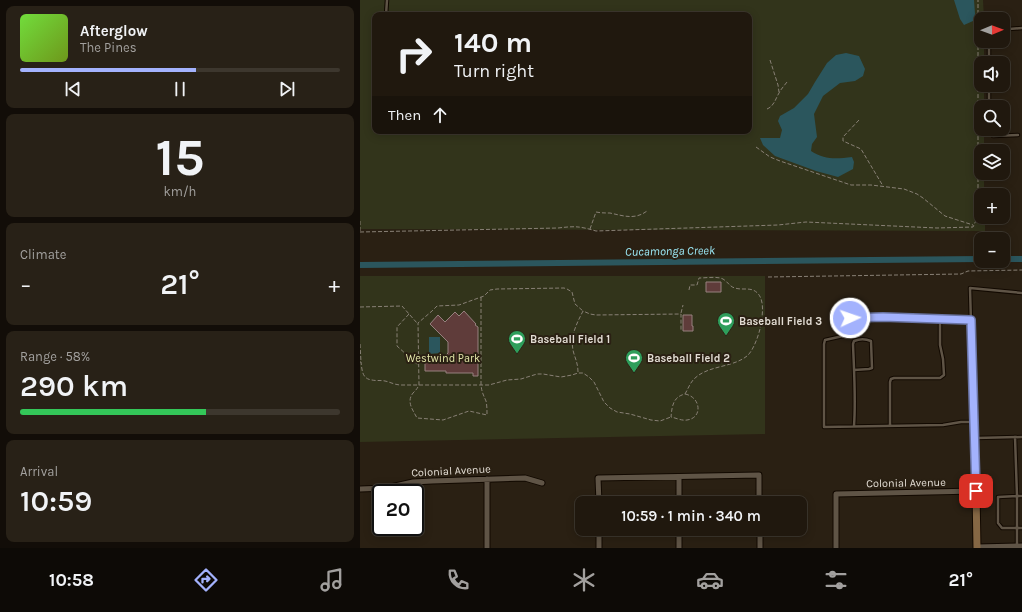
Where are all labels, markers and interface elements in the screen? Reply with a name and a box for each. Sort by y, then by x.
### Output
north arrow [974,12,1010,48]
map controls [974,12,1010,268]
text: Afterglow [80,22,148,40]
text: 140 m [454,26,532,59]
icon: right [388,28,440,80]
text: The Pines [80,40,137,55]
button: sound [974,56,1010,92]
text: Turn right [454,60,534,82]
icon: previous [62,78,84,100]
icon: pause [169,78,191,100]
icon: next [276,78,298,100]
button: search [974,100,1010,136]
icon: ahead [429,104,451,126]
text: Then [388,106,421,124]
text: 15 [156,127,204,188]
button: layers [974,144,1010,180]
text: km/h [164,184,196,199]
button: + [974,188,1010,224]
button: − [974,232,1010,268]
water label: Cucamonga Creek [625,243,716,259]
text: Climate [20,247,66,262]
text: 21° [160,266,200,302]
text: − [20,272,32,298]
text: + [328,272,340,298]
position arrow [829,297,871,339]
sports icon: Baseball Field 3 [716,311,736,336]
place label: Baseball Field 3 [739,315,822,328]
sports icon: Baseball Field 1 [507,329,527,354]
place label: Baseball Field 1 [530,333,610,346]
sports icon: Baseball Field 2 [624,348,644,373]
text: Range · 58% [20,349,90,364]
park label: Westwind Park [406,352,480,365]
place label: Baseball Field 2 [647,352,730,365]
text: 290 km [20,368,128,404]
street label: Colonial Avenue [411,462,491,480]
text: Arrival [20,464,58,479]
pin [959,474,993,508]
street label: Colonial Avenue [866,476,946,490]
icon: arrive [965,480,987,502]
text: 10:59 [20,483,92,519]
speed limit sign: 20 [372,484,424,536]
text: 10:59 · 1 min · 340 m [621,507,761,525]
icon: directions [192,566,220,594]
icon: music [318,566,346,594]
icon: phone [444,566,472,594]
icon: climate [570,566,598,594]
icon: car [696,566,724,594]
icon: filters [822,566,850,594]
text: 10:58 [49,569,94,591]
text: 21° [949,569,973,591]

